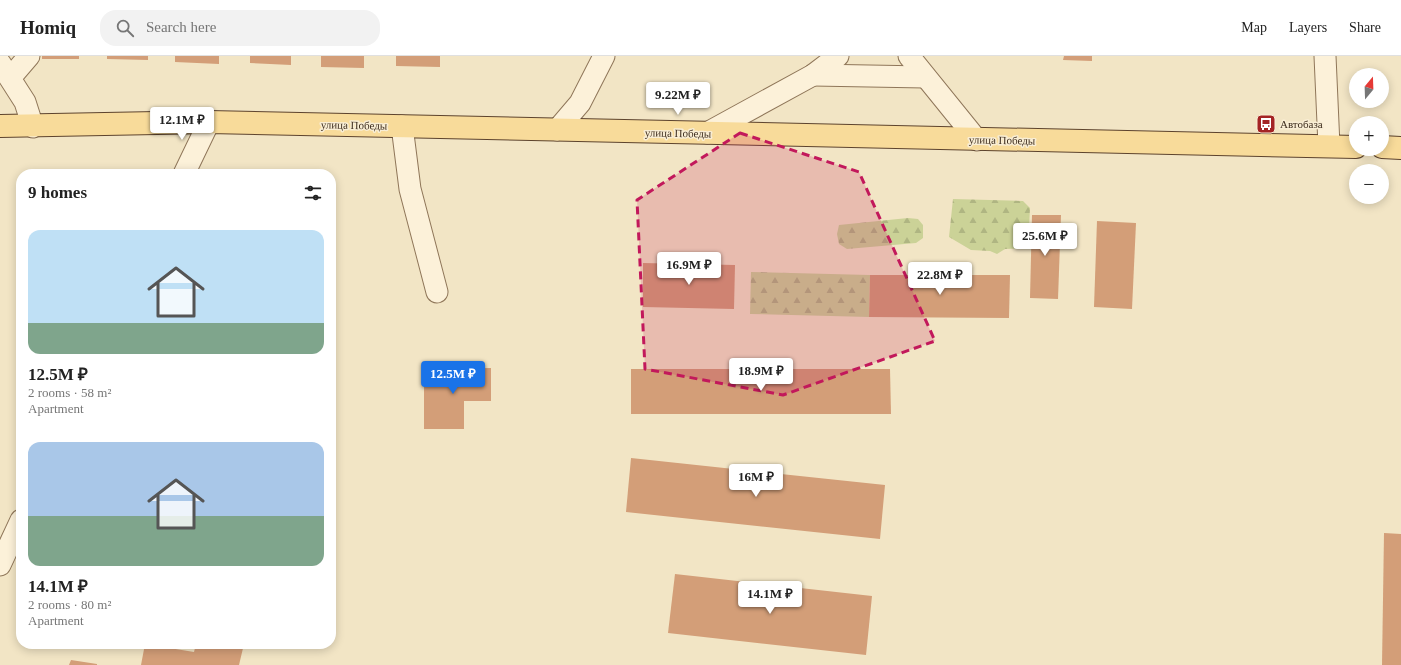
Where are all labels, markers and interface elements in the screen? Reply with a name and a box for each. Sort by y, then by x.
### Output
search box [100,10,380,46]
text: Homiq [20,17,76,38]
icon: search [114,17,136,39]
text: Search here [146,19,216,35]
text: Map [1241,20,1267,35]
text: Layers [1289,20,1327,35]
text: Share [1349,20,1381,35]
north arrow [1349,68,1389,108]
map controls [1349,68,1389,204]
pin: 9.22M ₽ [641,82,715,116]
text: 9.22M ₽ [655,87,701,102]
pin: 12.1M ₽ [145,107,219,141]
text: 12.1M ₽ [159,112,205,127]
bus stop icon: Автобаза [1255,113,1277,135]
button: + [1349,116,1389,156]
street label: улица Победы [321,118,388,132]
place label: Автобаза [1280,118,1323,130]
street label: улица Победы [645,126,712,140]
street label: улица Победы [969,133,1036,147]
button: − [1349,164,1389,204]
icon: filters [302,182,324,204]
text: 9 homes [28,183,87,202]
pin: 25.6M ₽ [1008,223,1082,257]
text: 25.6M ₽ [1022,228,1068,243]
pin: 16.9M ₽ [652,252,726,286]
icon: home [140,256,212,328]
text: 16.9M ₽ [666,257,712,272]
pin: 22.8M ₽ [903,262,977,296]
text: 22.8M ₽ [917,267,963,282]
pin: 18.9M ₽ [724,358,798,392]
pin: 12.5M ₽ [416,361,490,395]
text: 18.9M ₽ [738,363,784,378]
text: 12.5M ₽ [28,365,88,384]
text: 12.5M ₽ [430,366,476,381]
text: 2 rooms · 58 m² [28,385,111,400]
text: Apartment [28,401,84,416]
pin: 16M ₽ [728,464,784,498]
icon: home [140,468,212,540]
text: 16M ₽ [738,469,774,484]
text: 14.1M ₽ [28,577,88,596]
pin: 14.1M ₽ [733,581,807,615]
text: 14.1M ₽ [747,586,793,601]
text: 2 rooms · 80 m² [28,597,111,612]
text: Apartment [28,613,84,628]

